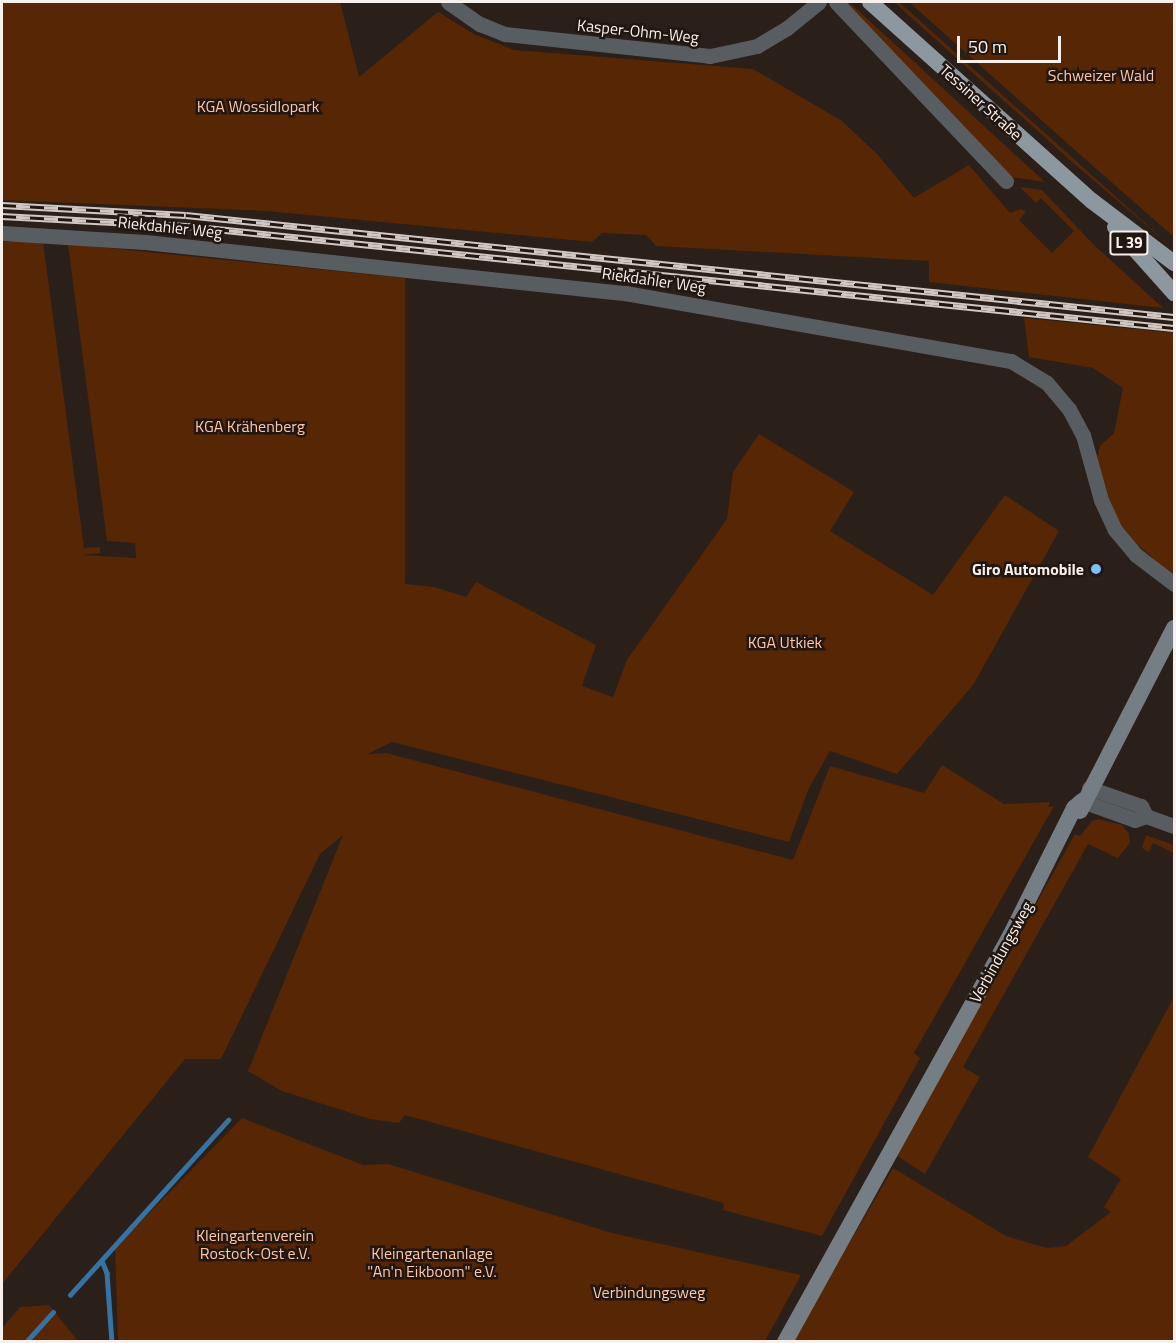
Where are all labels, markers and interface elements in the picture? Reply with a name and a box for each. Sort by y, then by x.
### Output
street label: Kasper-Ohm-Weg [576,15,700,47]
scale bar [960,24,1064,62]
text: 50 m [968,33,1007,60]
street label: Tessiner Straße [936,60,1026,144]
park label: Schweizer Wald [1048,65,1154,85]
park label: KGA Wossidlopark [197,96,319,116]
street label: Riekdahler Weg [117,212,223,242]
road number: L 39 [1108,231,1150,255]
street label: Riekdahler Weg [601,263,707,297]
park label: KGA Krähenberg [195,416,305,436]
place label: Giro Automobile [972,559,1084,579]
marker: Giro Automobile [1089,562,1103,576]
park label: KGA Utkiek [748,632,822,652]
street label: Verbindungsweg [965,898,1037,1006]
park label: Kleingartenverein Rostock-Ost e.V. [196,1225,314,1263]
park label: Kleingartenanlage "An'n Eikboom" e.V. [367,1243,497,1281]
park label: Verbindungsweg [593,1282,705,1302]

